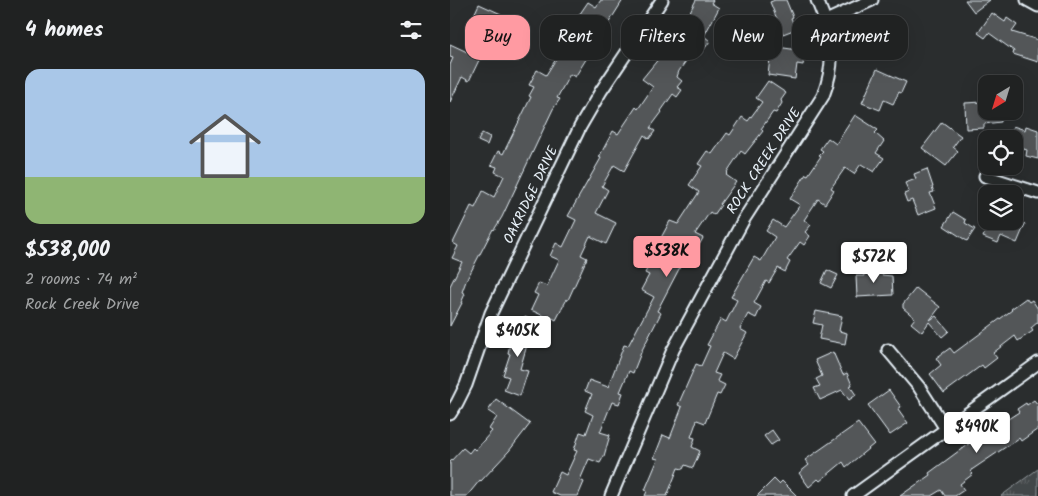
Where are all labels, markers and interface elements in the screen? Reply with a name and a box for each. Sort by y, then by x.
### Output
text: 4 homes [25,14,103,47]
chip: Buy [465,15,530,60]
chip: Rent [540,15,611,60]
chip: Filters [621,15,704,60]
chip: New [714,15,782,60]
chip: Apartment [792,15,908,60]
icon: filters [397,16,425,44]
north arrow [978,75,1022,120]
map controls [978,75,1023,230]
icon: home [180,101,270,191]
street label: ROCK CREEK DRIVE [721,103,807,219]
button: locate [978,130,1023,175]
street label: OAKRIDGE DRIVE [498,142,565,248]
button: layers [978,185,1023,230]
text: $538,000 [25,234,110,267]
pin: $538K [632,236,702,278]
text: $538K [644,239,690,264]
pin: $572K [839,242,909,284]
text: $572K [852,245,896,270]
text: 2 rooms · 74 m² [25,267,137,292]
text: Rock Creek Drive [25,292,139,317]
pin: $405K [483,316,553,358]
text: $405K [496,319,540,344]
pin: $490K [942,412,1012,454]
text: $490K [955,415,999,440]

